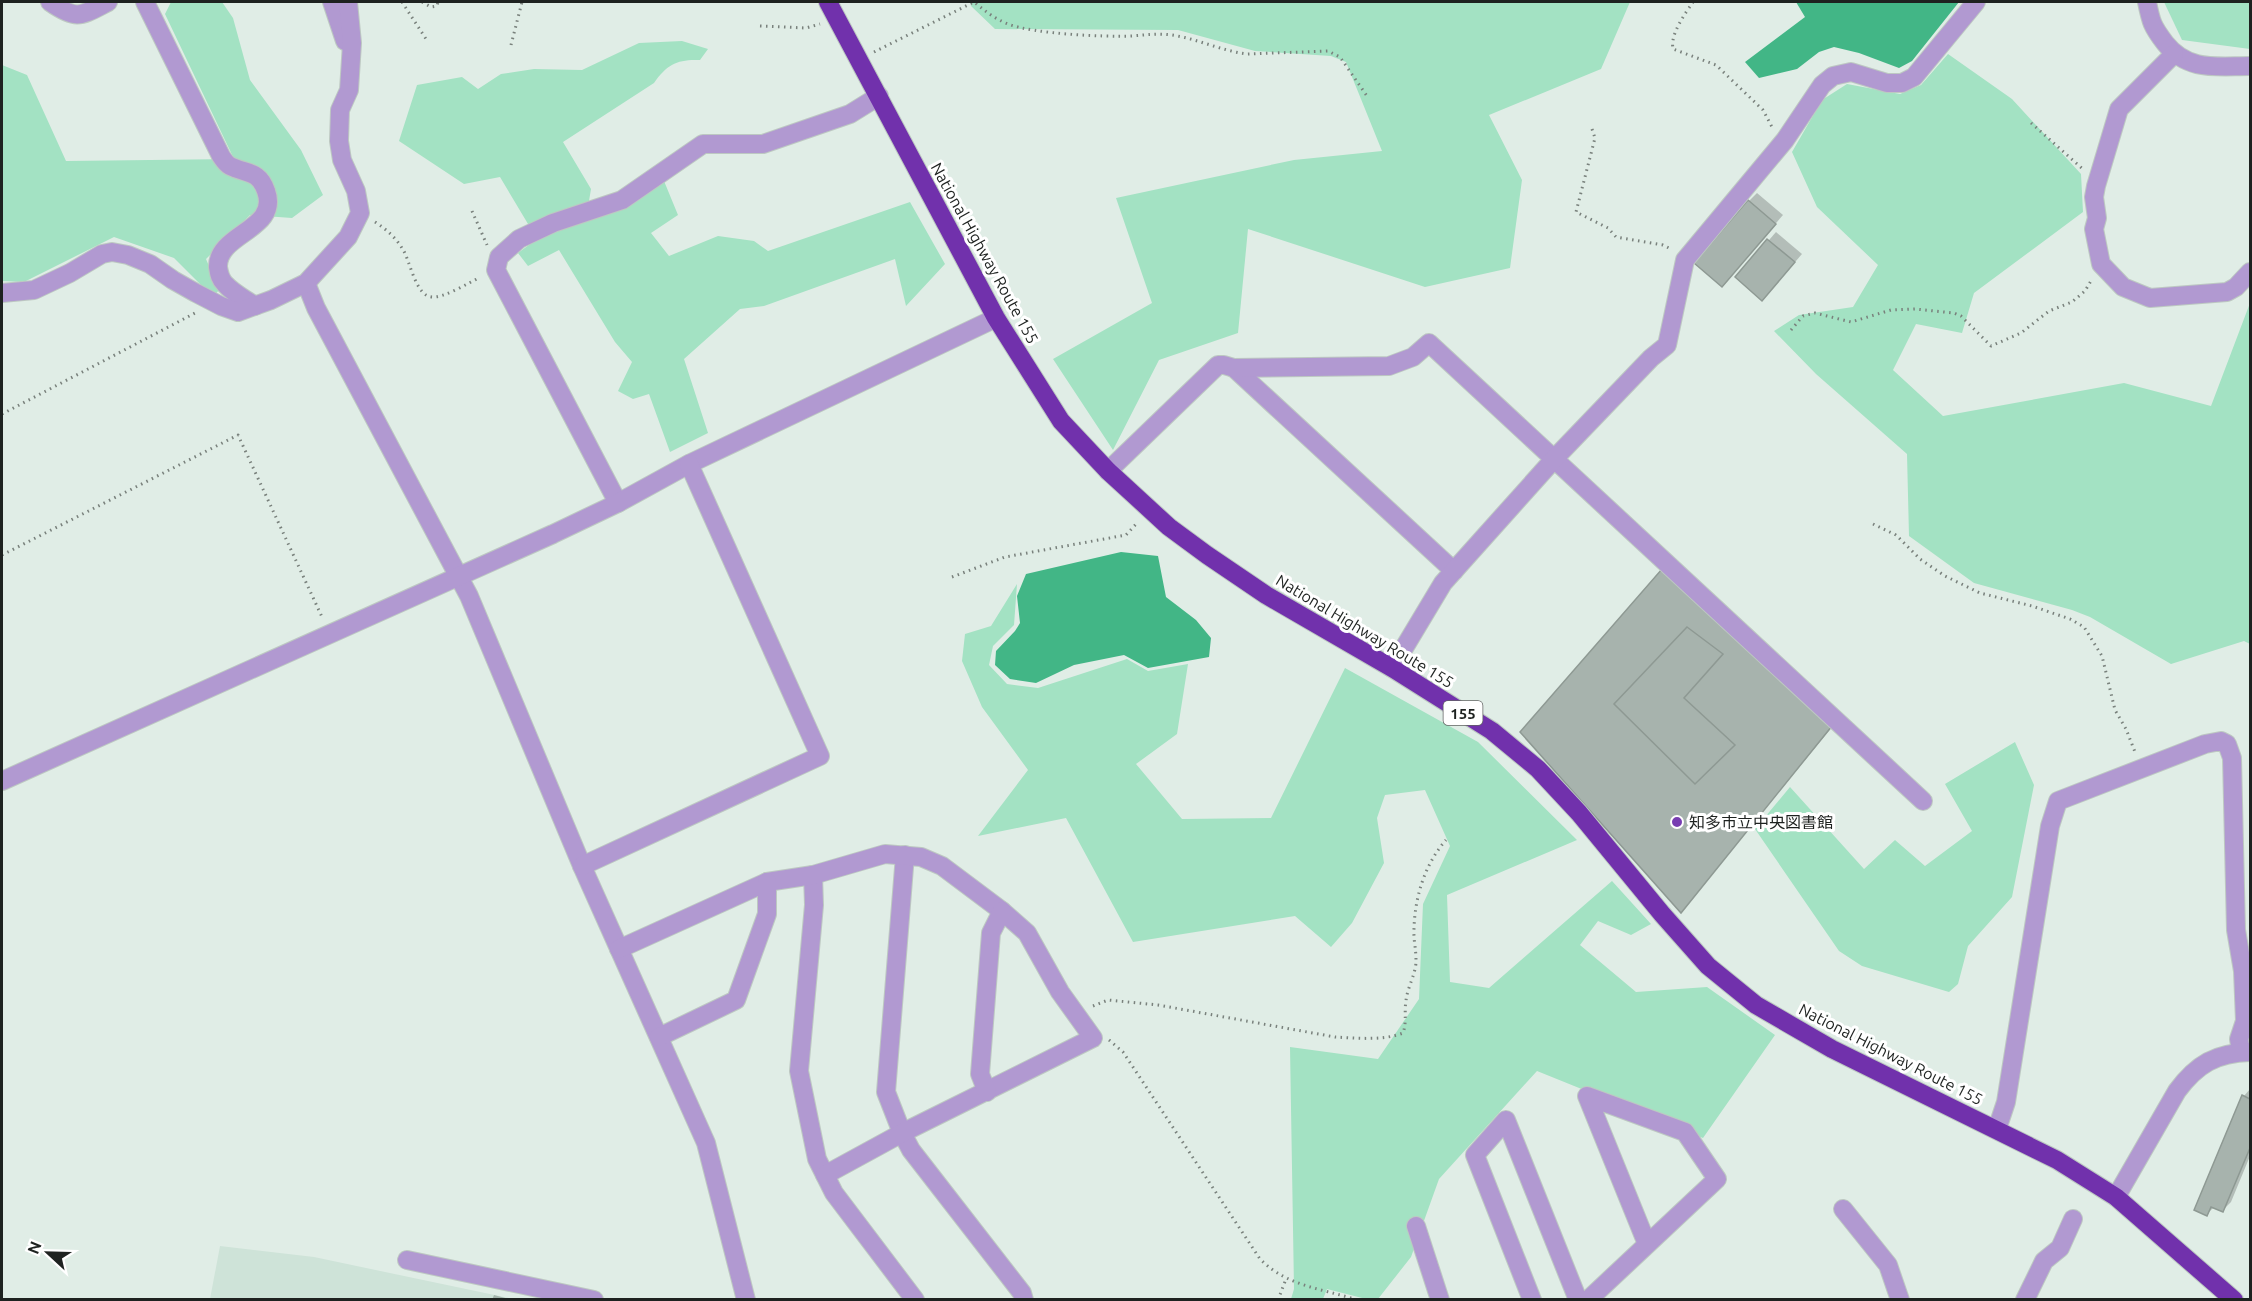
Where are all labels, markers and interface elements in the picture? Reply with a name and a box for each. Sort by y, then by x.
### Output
street label: National Highway Route 155 [928,159,1042,347]
street label: National Highway Route 155 [1273,571,1457,691]
road number: 155 [1444,701,1482,725]
place label: 知多市立中央図書館 [1689,813,1833,831]
marker: 知多市立中央図書館 [1670,815,1684,829]
street label: National Highway Route 155 [1796,1000,1986,1108]
north arrow [18,1223,78,1283]
text: N [24,1238,45,1256]

